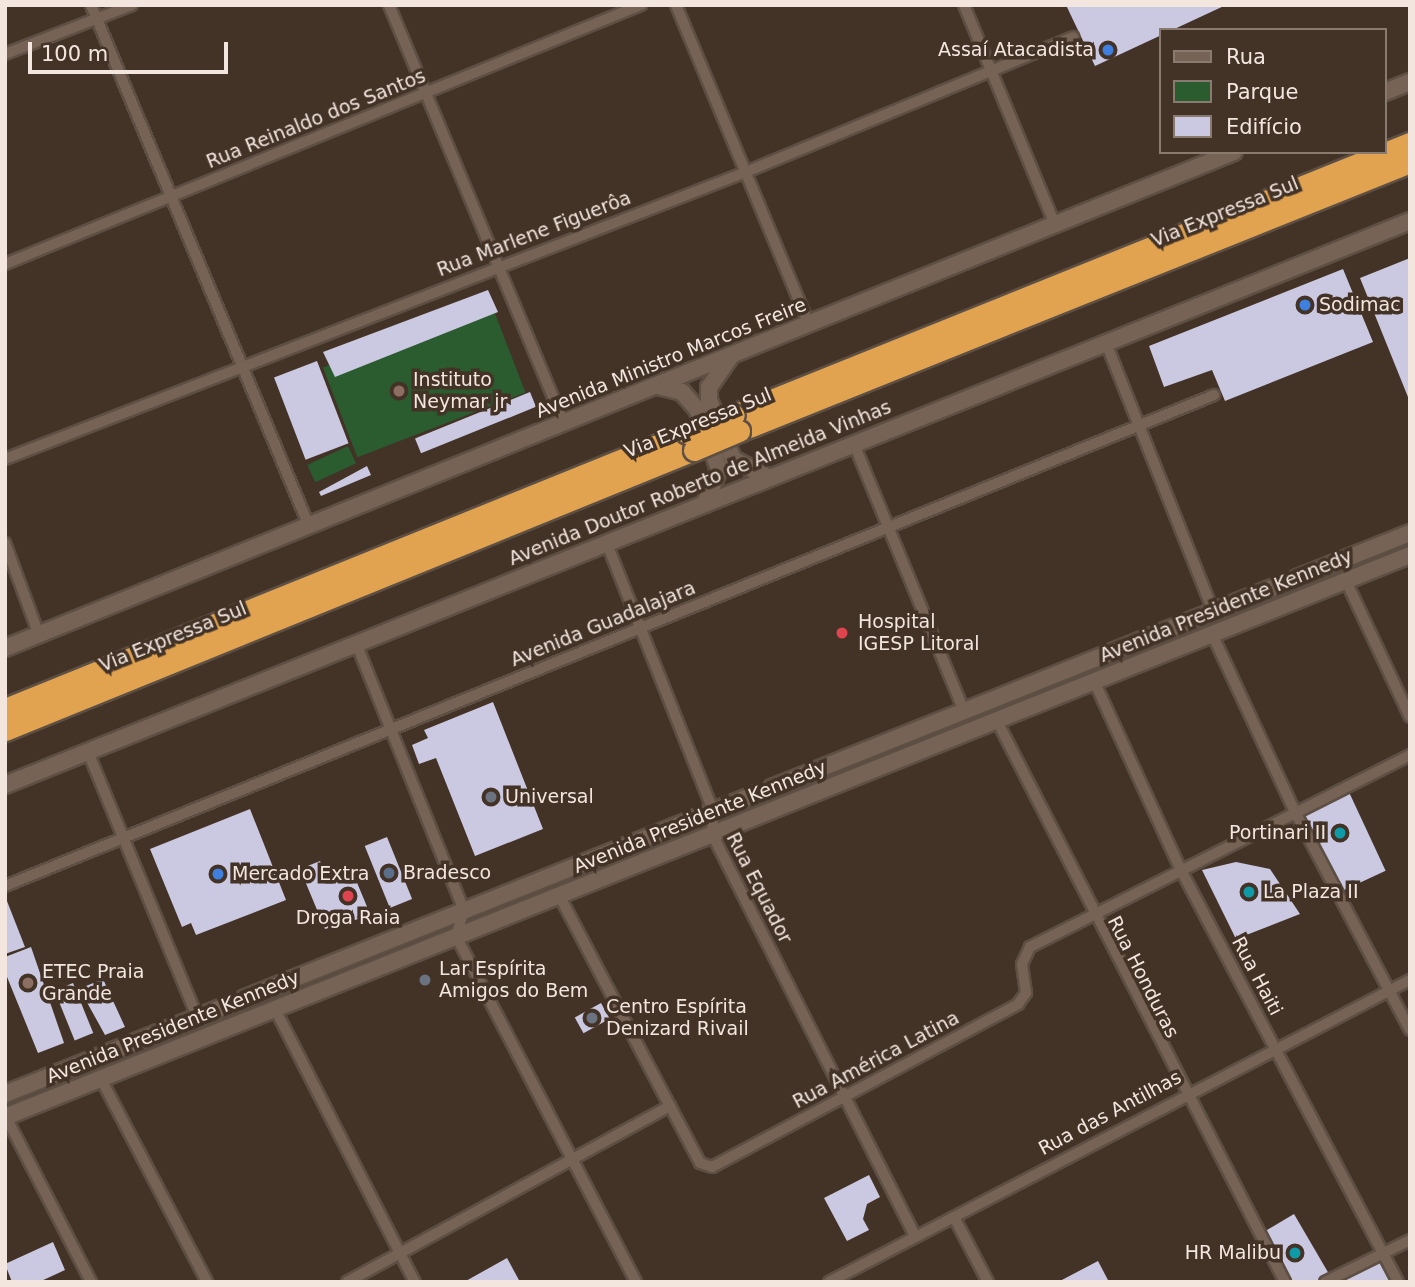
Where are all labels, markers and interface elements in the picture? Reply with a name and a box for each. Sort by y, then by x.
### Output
scale bar [32,28,231,72]
legend [1160,28,1387,154]
place label: Assaí Atacadista [938,39,1094,61]
text: 100 m [41,42,108,66]
marker: Assaí Atacadista [1100,42,1116,58]
text: Rua [1226,45,1266,69]
street label: Rua Reinaldo dos Santos [203,65,429,173]
text: Parque [1226,80,1298,104]
text: Edifício [1226,115,1302,139]
street label: Via Expressa Sul [1148,172,1302,252]
street label: Rua Marlene Figuerôa [434,186,634,282]
street label: Avenida Ministro Marcos Freire [532,293,810,423]
place label: Sodimac [1319,294,1401,316]
marker: Sodimac [1297,297,1313,313]
place label: Instituto Neymar jr [413,369,507,413]
marker: Instituto Neymar jr [391,383,407,399]
street label: Via Expressa Sul [621,383,775,463]
street label: Avenida Doutor Roberto de Almeida Vinhas [505,396,895,570]
street label: Avenida Presidente Kennedy [1096,545,1356,667]
street label: Avenida Guadalajara [507,576,699,672]
street label: Via Expressa Sul [96,597,250,677]
place label: Hospital IGESP Litoral [858,611,980,655]
marker: Hospital IGESP Litoral [832,623,852,643]
street label: Avenida Presidente Kennedy [570,756,830,878]
place label: Universal [505,786,594,808]
marker: Universal [483,789,499,805]
place label: Portinari II [1229,822,1326,844]
marker: Portinari II [1332,825,1348,841]
street label: Rua Equador [721,829,797,947]
place label: Bradesco [403,862,491,884]
place label: Mercado Extra [232,863,369,885]
marker: Bradesco [381,865,397,881]
marker: Mercado Extra [210,866,226,882]
place label: La Plaza II [1263,881,1359,903]
marker: La Plaza II [1241,884,1257,900]
marker: Droga Raia [340,888,356,904]
place label: Droga Raia [296,907,400,929]
street label: Rua Honduras [1103,912,1183,1042]
street label: Rua Haiti [1227,933,1287,1019]
place label: Lar Espírita Amigos do Bem [439,958,588,1002]
place label: ETEC Praia Grande [42,961,144,1005]
street label: Avenida Presidente Kennedy [43,966,303,1088]
marker: Lar Espírita Amigos do Bem [417,972,433,988]
marker: ETEC Praia Grande [20,975,36,991]
place label: Centro Espírita Denizard Rivail [606,996,749,1040]
street label: Rua América Latina [789,1006,963,1114]
marker: Centro Espírita Denizard Rivail [584,1010,600,1026]
street label: Rua das Antilhas [1035,1066,1185,1160]
place label: HR Malibu [1185,1242,1281,1264]
marker: HR Malibu [1287,1245,1303,1261]

